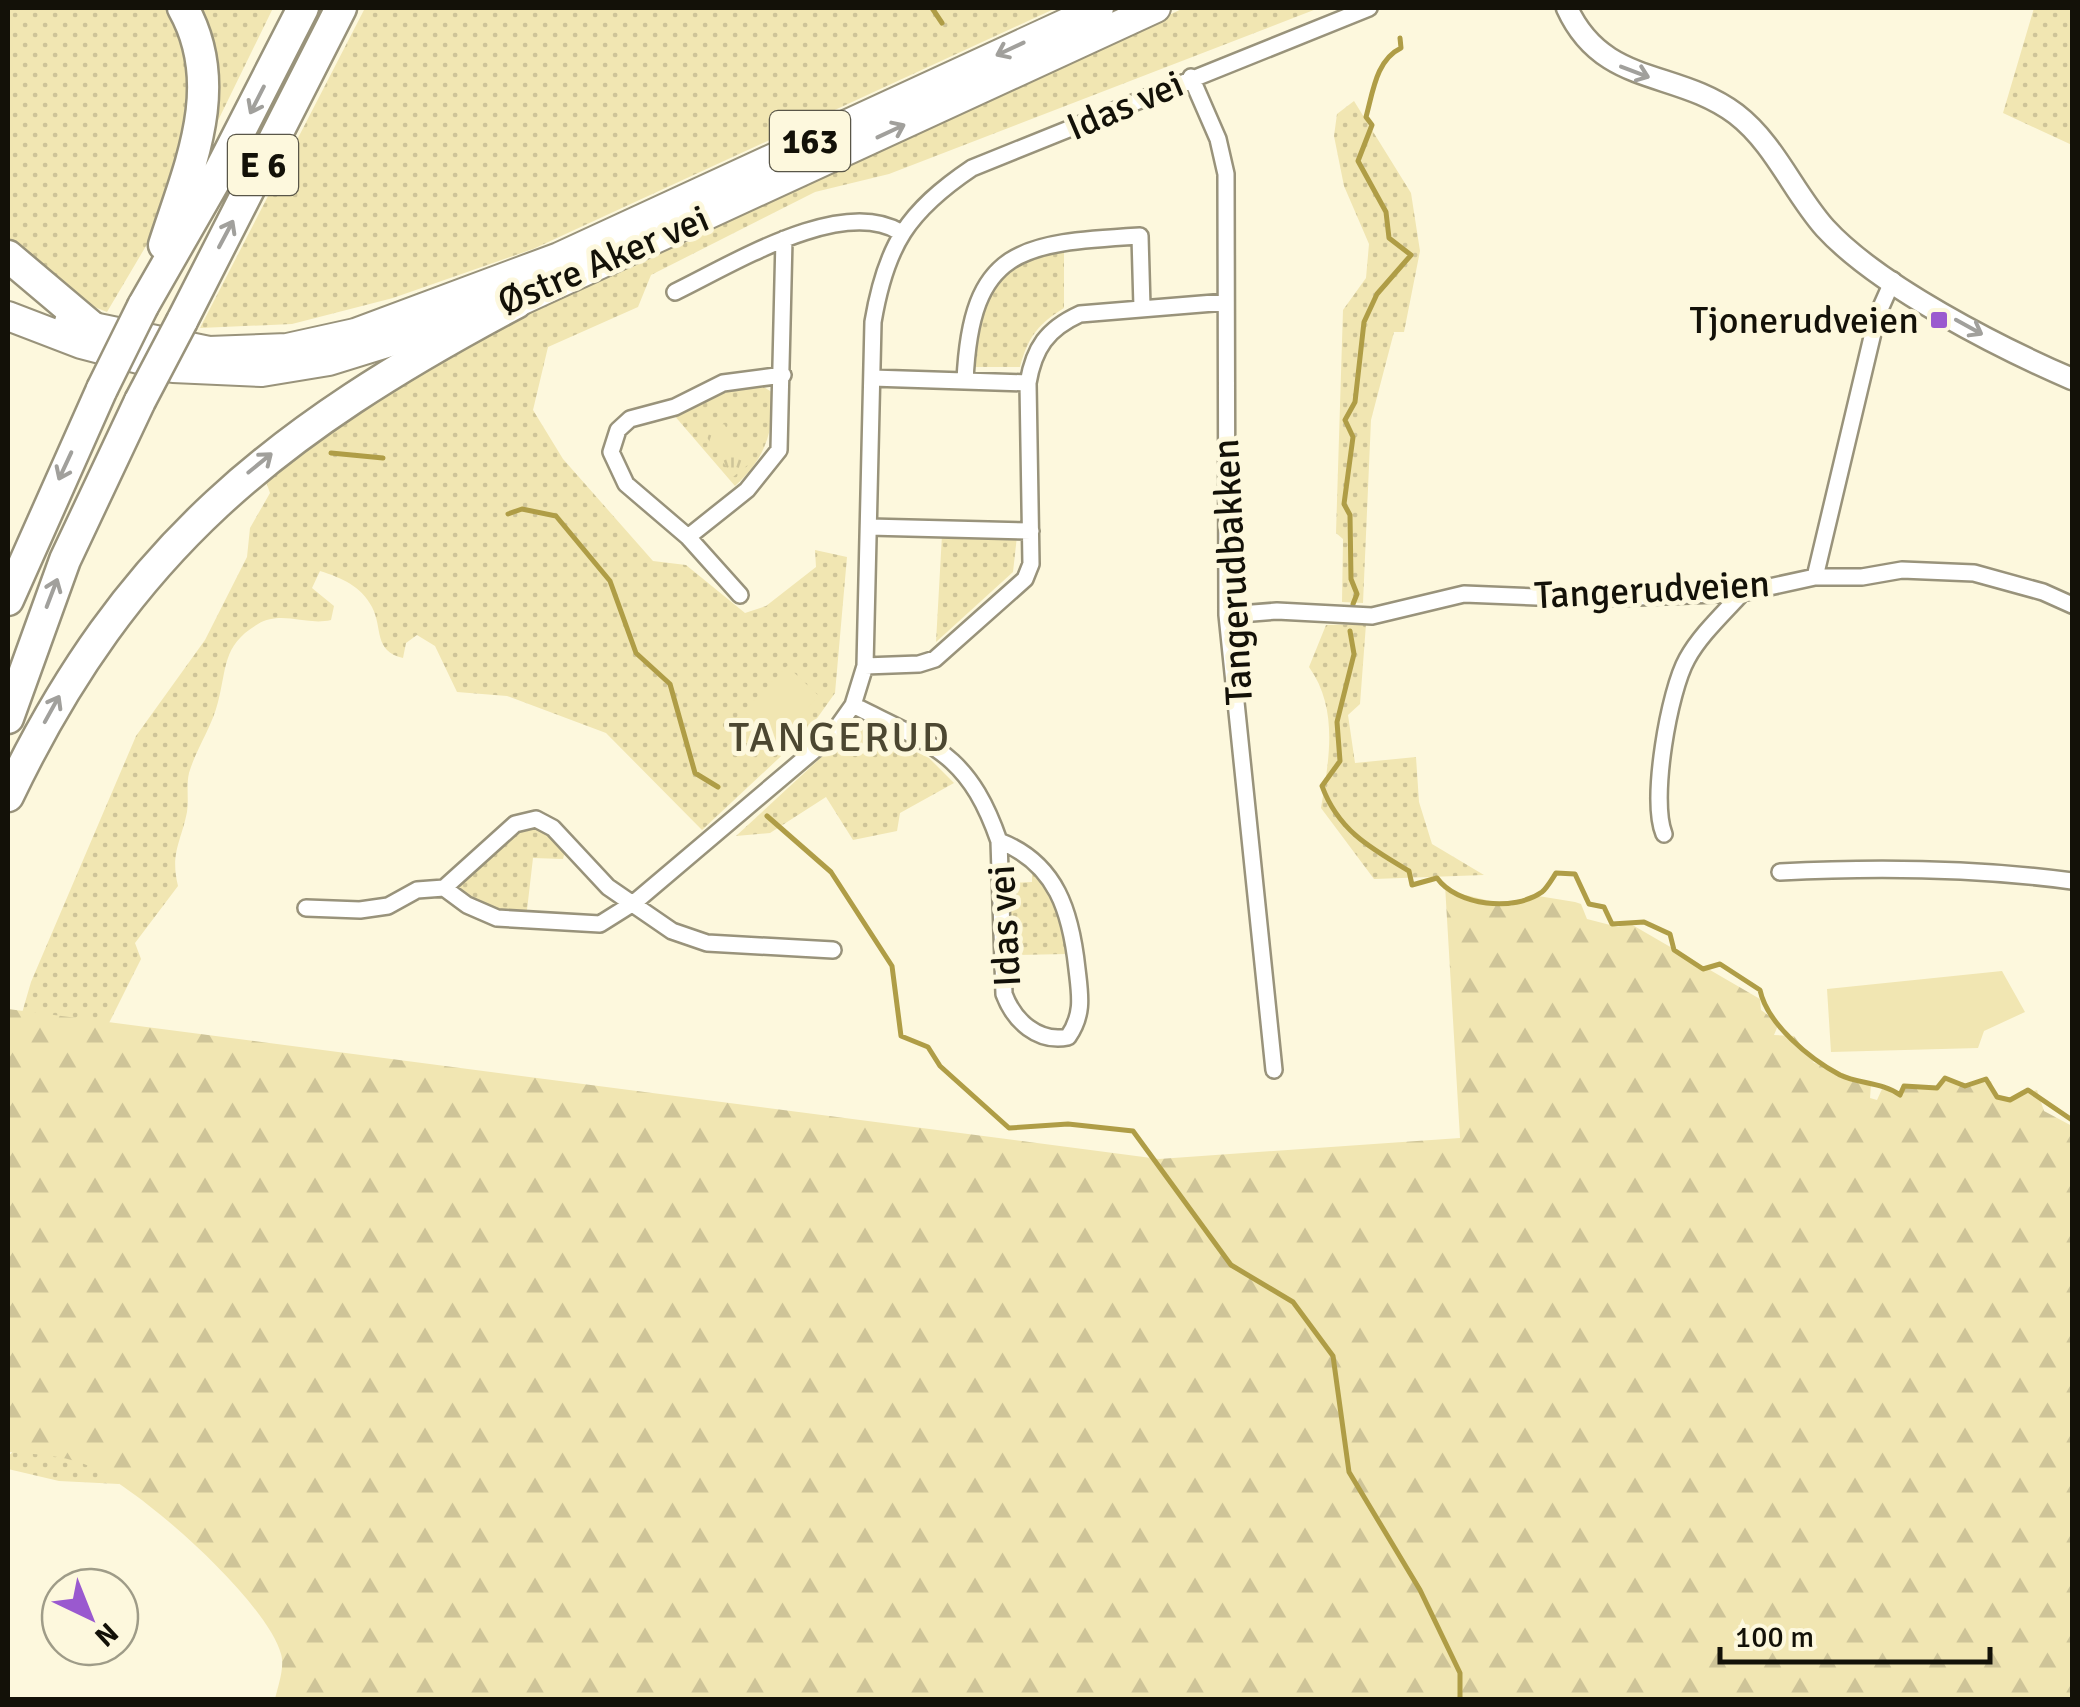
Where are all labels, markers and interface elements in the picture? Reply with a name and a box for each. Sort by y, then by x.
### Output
one-way arrow [996,40,1026,59]
street label: Idas vei [1060,60,1190,151]
one-way arrow [1619,64,1650,82]
one-way arrow [247,85,266,115]
road number: 163 [770,111,850,171]
one-way arrow [875,120,905,139]
road number: E 6 [228,135,298,195]
street label: Østre Aker vei [491,195,716,326]
one-way arrow [217,220,237,250]
place label: Tjonerudveien [1689,297,1919,344]
marker: Tjonerudveien [1928,309,1950,331]
one-way arrow [1954,317,1983,337]
street label: Tangerudbakken [1202,438,1263,706]
one-way arrow [54,450,73,480]
one-way arrow [247,452,273,474]
street label: Tangerudveien [1533,560,1771,619]
one-way arrow [44,579,62,610]
one-way arrow [42,695,62,725]
district label: TANGERUD [729,712,952,763]
street label: Idas vei [978,864,1031,988]
north arrow [40,1567,140,1667]
scale bar [1720,1602,1990,1664]
text: N [88,1615,125,1654]
text: 100 m [1735,1619,1814,1656]

